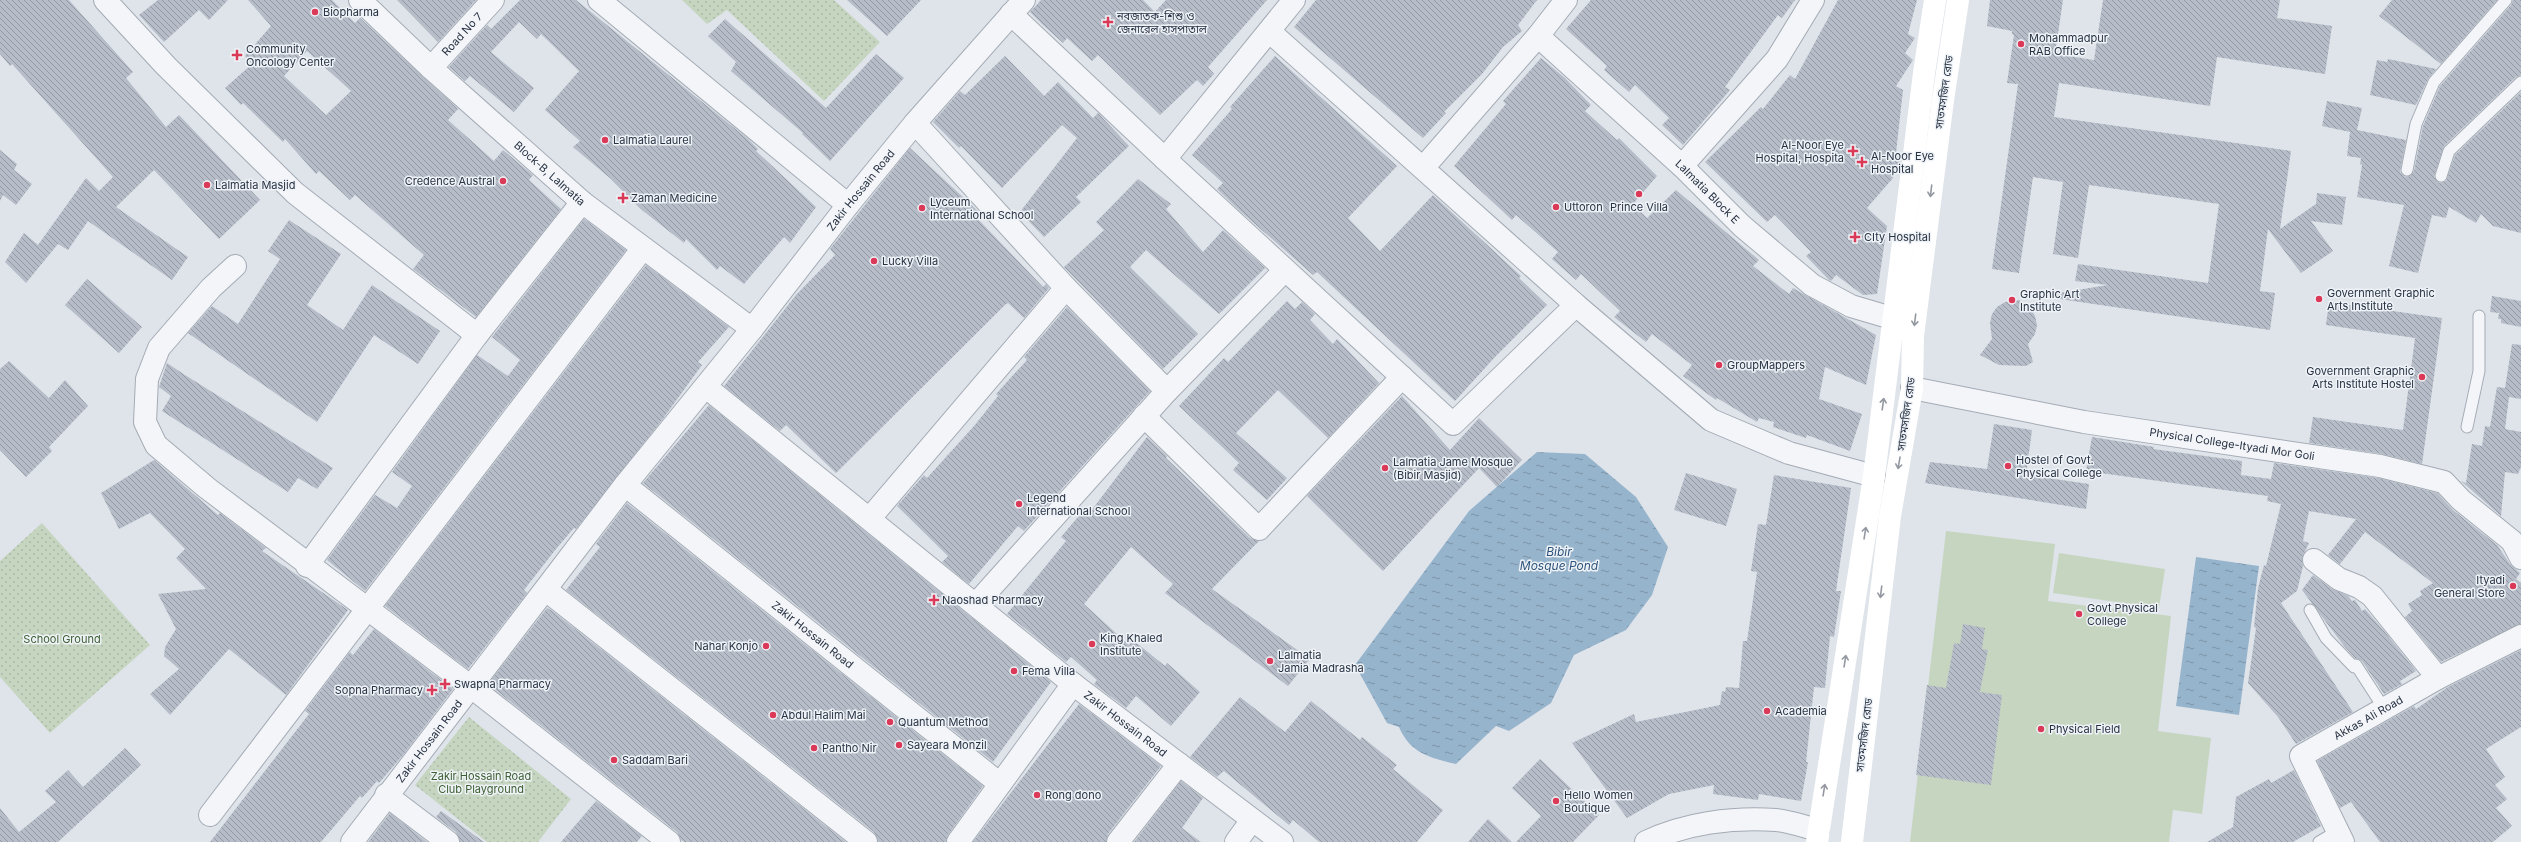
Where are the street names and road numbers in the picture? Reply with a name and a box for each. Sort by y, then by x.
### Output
street label: Road No 7 [439,9,485,59]
street label: সাতমসজিদ রোড [1932,54,1956,131]
street label: Block-B, Lalmatia [511,138,588,209]
street label: Zakir Hossain Road [824,146,898,234]
street label: Lalmatia Block E [1672,156,1742,226]
street label: সাতমসজিদ রোড [1894,376,1918,453]
street label: Physical College-Ityadi Mor Goli [2149,425,2316,463]
street label: Zakir Hossain Road [769,598,856,671]
street label: Zakir Hossain Road [1081,688,1170,760]
street label: Akkas Ali Road [2331,693,2405,743]
street label: Zakir Hossain Road [393,697,465,785]
street label: সাতমসজিদ রোড [1852,697,1875,774]

